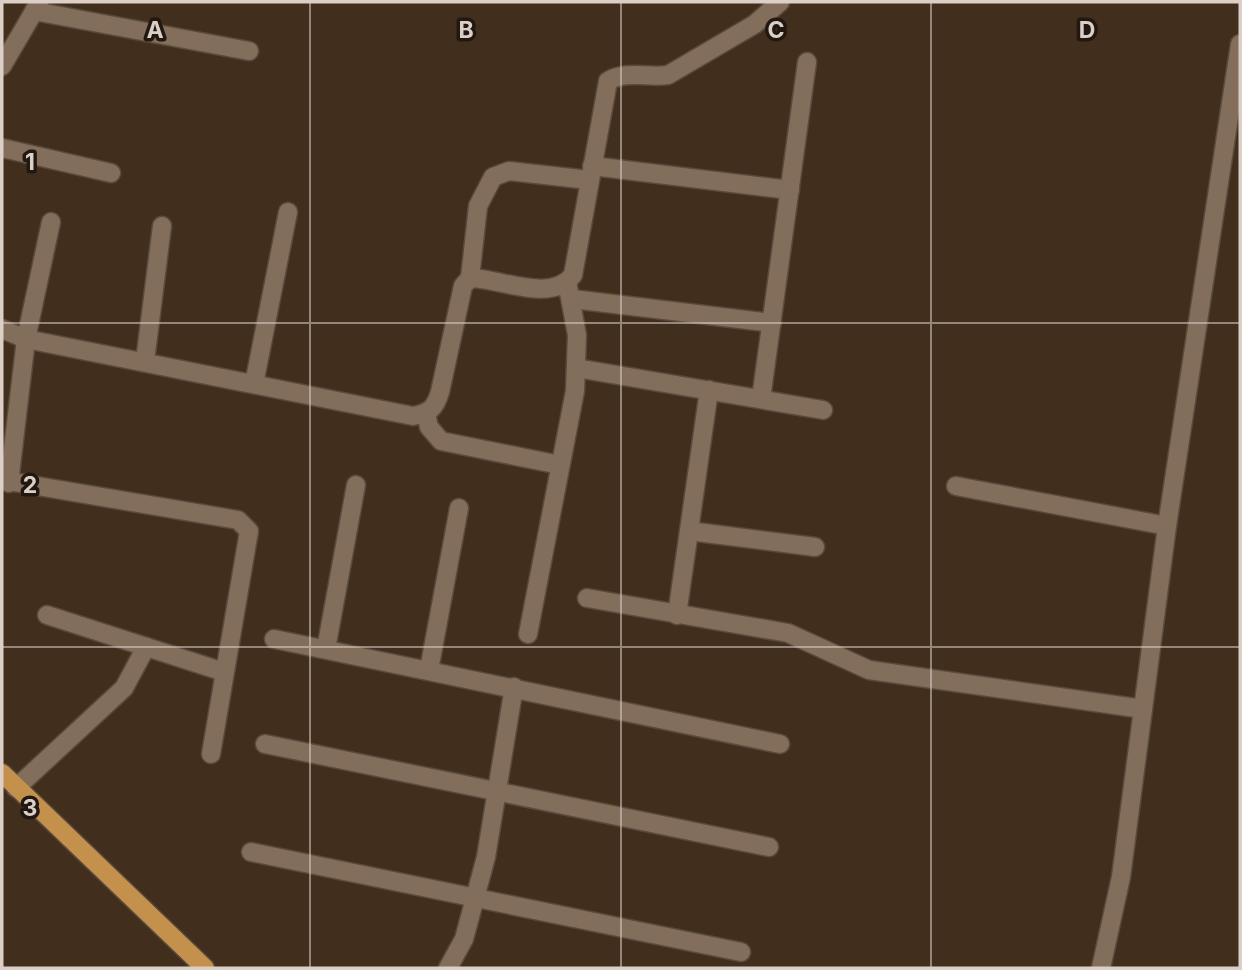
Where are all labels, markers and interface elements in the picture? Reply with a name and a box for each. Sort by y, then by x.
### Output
text: A [146,16,164,44]
text: B [458,16,474,44]
text: C [767,16,785,44]
text: D [1079,16,1095,44]
text: 1 [25,148,35,176]
text: 2 [23,471,37,499]
text: 3 [23,794,37,822]

